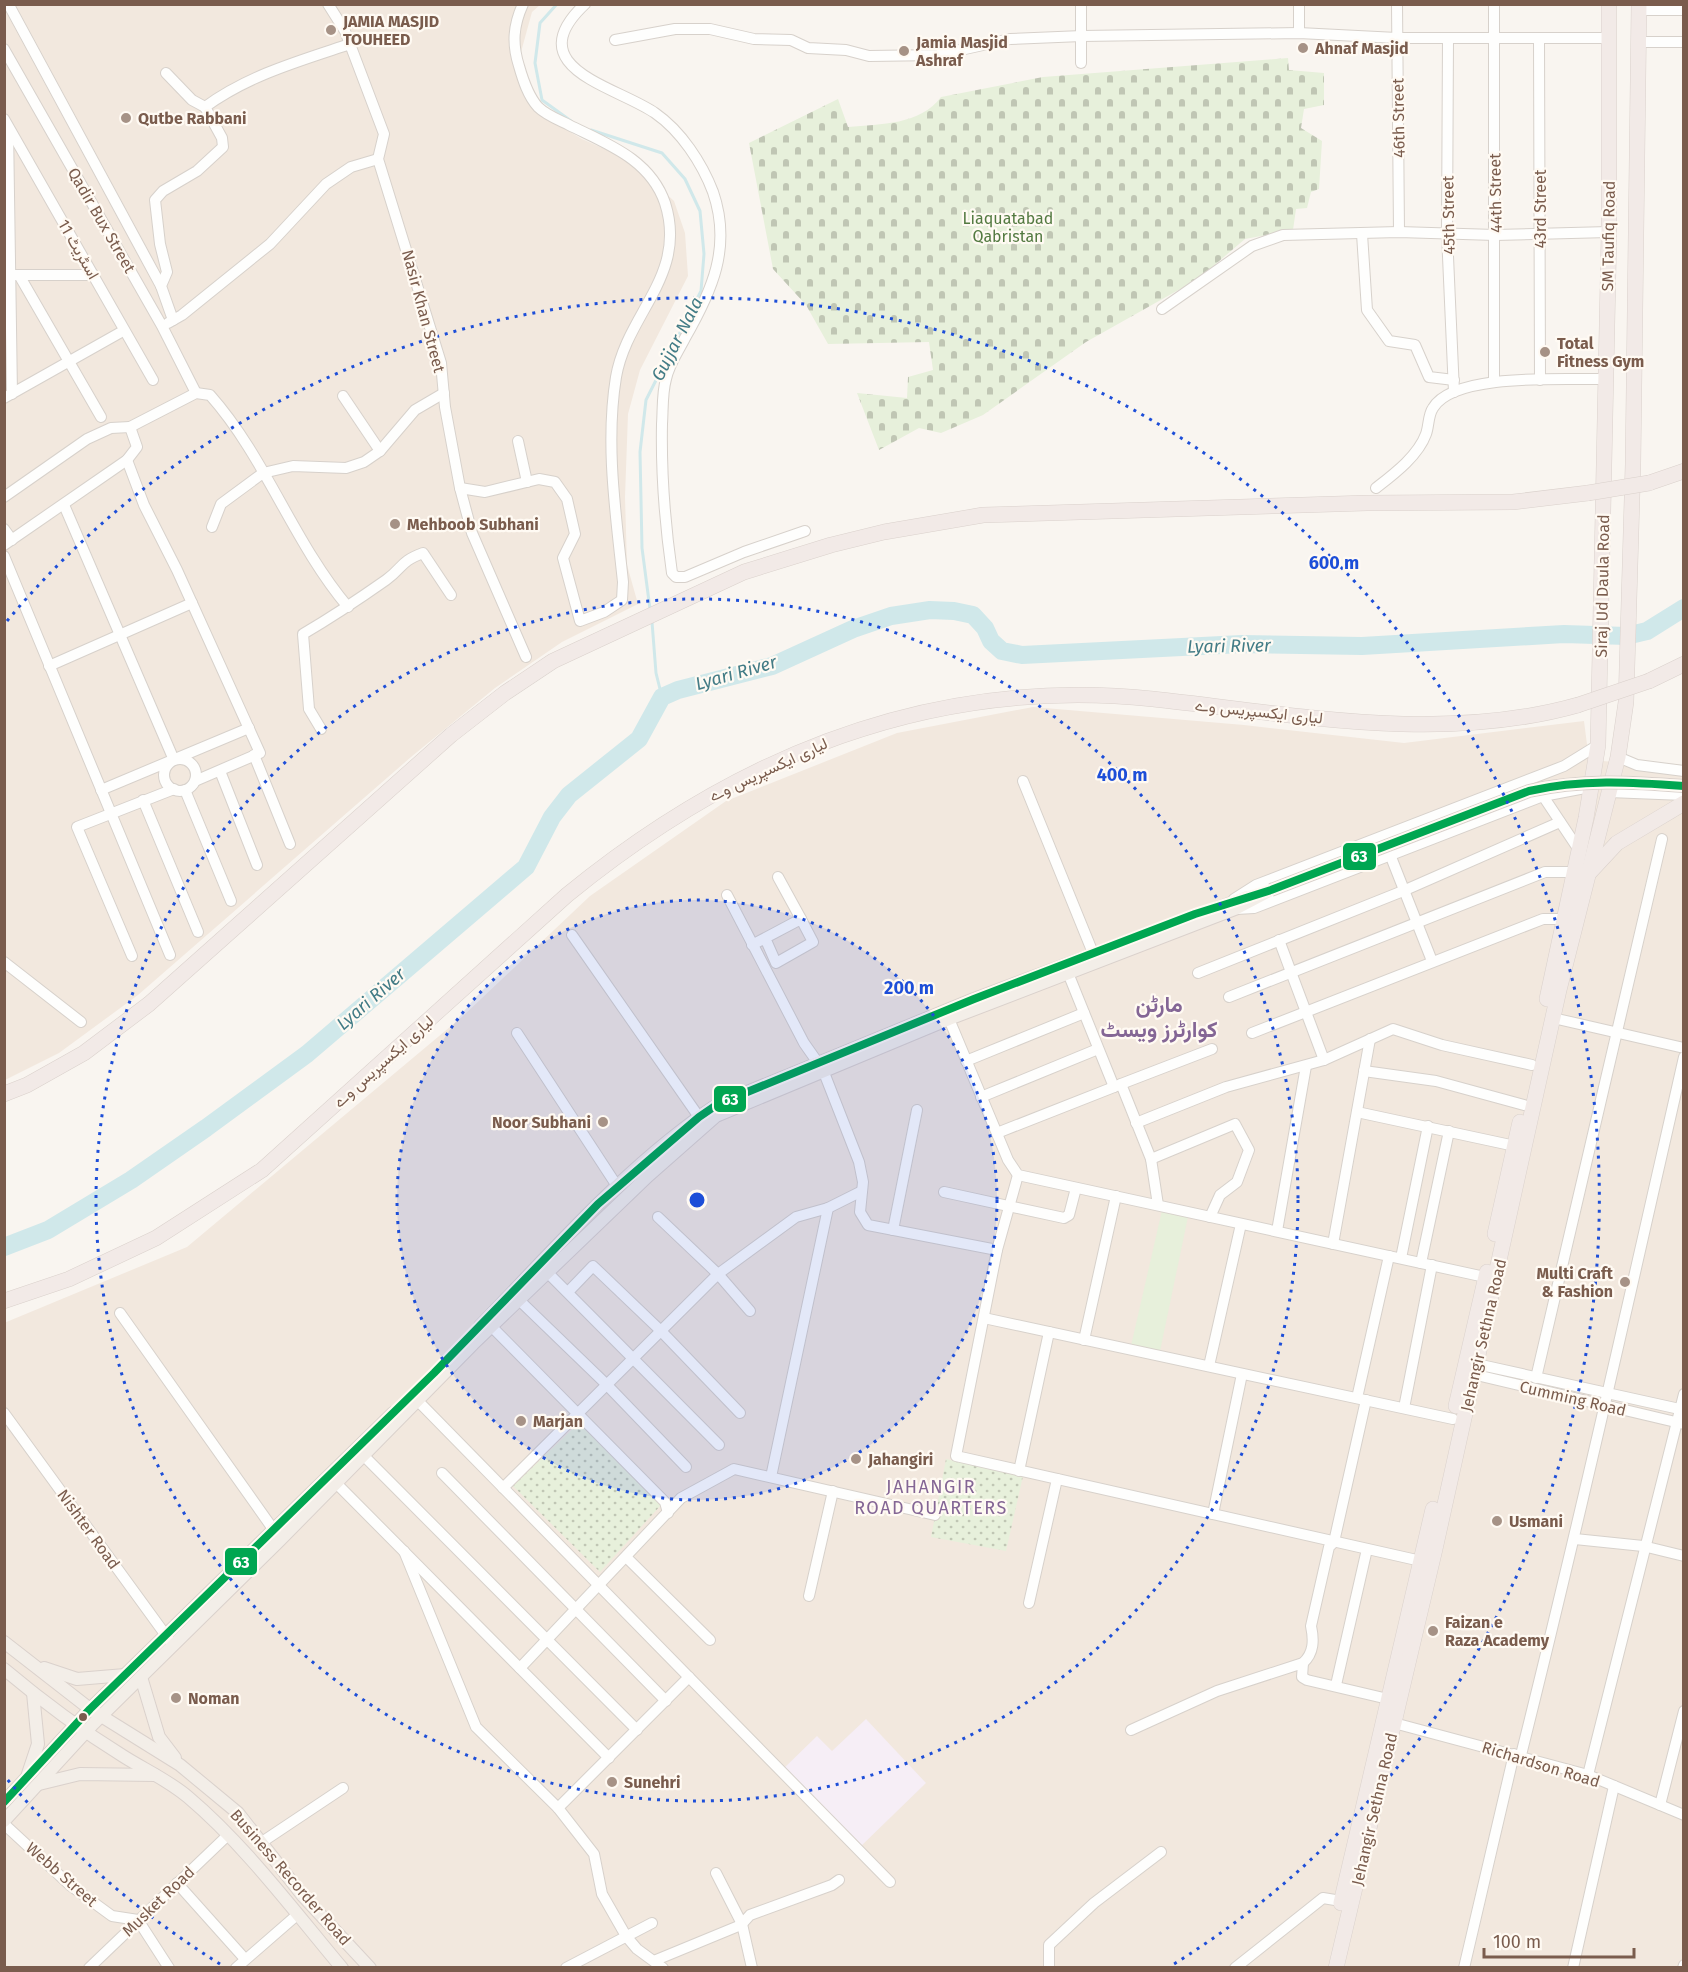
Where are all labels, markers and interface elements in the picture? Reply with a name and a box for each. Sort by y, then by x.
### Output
place label: JAMIA MASJID TOUHEED [342,12,439,49]
marker: JAMIA MASJID TOUHEED [324,23,338,37]
place label: Jamia Masjid Ashraf [915,33,1008,70]
place label: Ahnaf Masjid [1314,39,1409,58]
marker: Ahnaf Masjid [1296,41,1310,55]
marker: Jamia Masjid Ashraf [897,44,911,58]
street label: 46th Street [1388,78,1409,158]
place label: Qutbe Rabbani [138,109,246,128]
marker: Qutbe Rabbani [119,111,133,125]
street label: 44th Street [1485,153,1506,233]
street label: Qadir Bux Street [64,164,140,277]
street label: 43rd Street [1531,169,1550,249]
street label: 45th Street [1438,175,1459,255]
street label: SM Taufiq Road [1598,181,1619,291]
park label: Liaquatabad Qabristan [963,209,1053,246]
street label: اسٹریٹ 11 [53,216,103,283]
street label: Nasir Khan Street [398,248,449,375]
water label: Gujjar Nala [646,293,708,385]
place label: Total Fitness Gym [1557,334,1644,371]
marker: Total Fitness Gym [1538,345,1552,359]
street label: Siraj Ud Daula Road [1592,514,1613,658]
place label: Mehboob Subhani [407,515,539,534]
marker: Mehboob Subhani [388,517,402,531]
text: 600 m [1309,552,1359,574]
water label: Lyari River [1187,634,1272,658]
water label: Lyari River [693,651,780,695]
street label: لیاری ایکسپریس وے [1194,695,1324,730]
street label: لیاری ایکسپریس وے [706,734,831,807]
text: 400 m [1097,764,1147,786]
line badge: 63 [1342,842,1377,871]
text: 63 [1350,847,1368,866]
water label: Lyari River [332,962,411,1035]
text: 200 m [884,977,934,999]
district label: مارٹن کوارٹرز ویسٹ [1101,991,1217,1043]
street label: لیاری ایکسپریس وے [329,1011,439,1113]
line badge: 63 [713,1085,747,1113]
text: 63 [721,1090,739,1109]
place label: Noor Subhani [492,1113,591,1132]
marker: Noor Subhani [596,1115,610,1129]
centre of rings [687,1190,707,1210]
street label: Jehangir Sethna Road [1457,1257,1510,1413]
place label: Multi Craft & Fashion [1537,1264,1614,1301]
marker: Multi Craft & Fashion [1618,1275,1632,1289]
street label: Cumming Road [1518,1377,1628,1420]
place label: Marjan [533,1412,583,1431]
marker: Marjan [514,1414,528,1428]
place label: Jahangiri [867,1450,933,1469]
marker: Jahangiri [849,1452,863,1466]
district label: JAHANGIR ROAD QUARTERS [854,1476,1008,1519]
street label: Nishter Road [53,1486,124,1573]
place label: Usmani [1509,1512,1563,1531]
marker: Usmani [1490,1514,1504,1528]
line badge: 63 [224,1547,258,1576]
text: 63 [232,1553,250,1572]
place label: Faizan e Raza Academy [1445,1613,1550,1650]
marker: Faizan e Raza Academy [1426,1624,1440,1638]
place label: Noman [188,1689,239,1708]
marker: Noman [169,1691,183,1705]
unlabelled marker [77,1711,89,1723]
street label: Jehangir Sethna Road [1348,1731,1401,1887]
street label: Richardson Road [1479,1737,1602,1791]
place label: Sunehri [624,1773,681,1792]
marker: Sunehri [605,1775,619,1789]
street label: Business Recorder Road [226,1805,355,1949]
street label: Webb Street [22,1838,101,1911]
street label: Musket Road [118,1862,198,1940]
scale bar [1484,1921,1634,1959]
text: 100 m [1493,1931,1541,1953]

